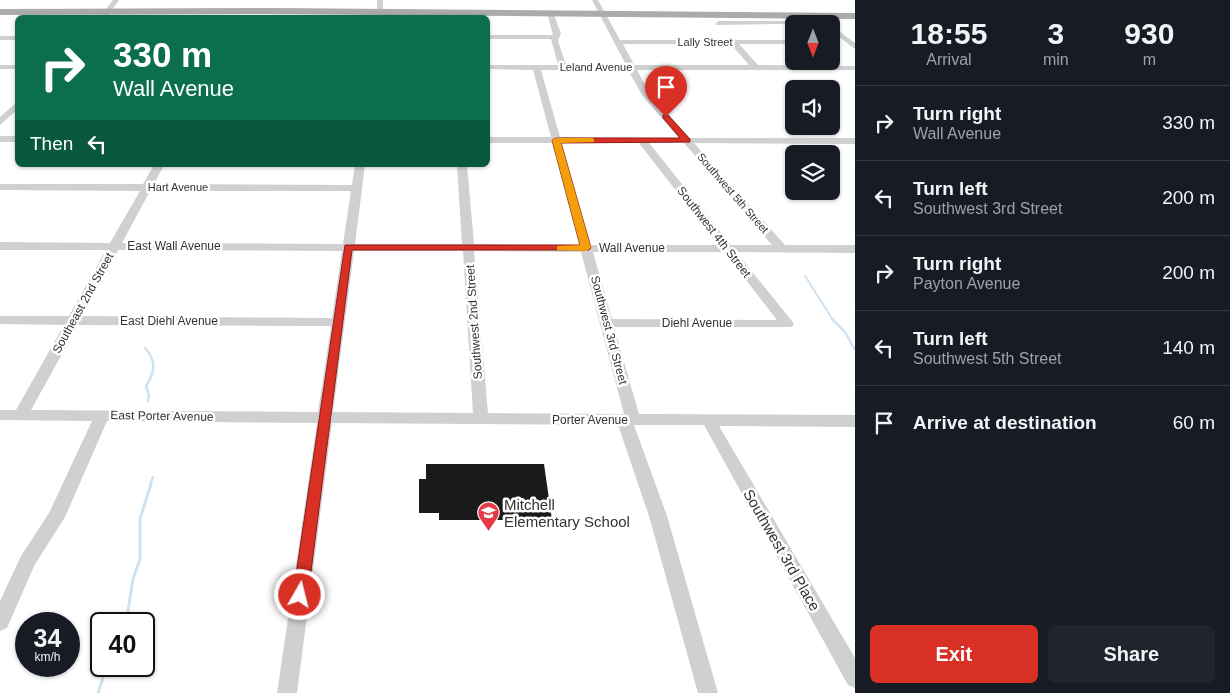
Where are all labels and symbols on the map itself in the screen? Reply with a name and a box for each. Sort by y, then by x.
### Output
north arrow [785,15,840,70]
street label: Lally Street [677,36,733,48]
street label: Leland Avenue [560,61,632,73]
pin [645,66,687,117]
street label: Southwest 5th Street [695,151,771,235]
street label: Hart Avenue [148,181,208,193]
street label: Southwest 4th Street [674,184,754,281]
street label: East Wall Avenue [127,239,221,253]
street label: Wall Avenue [599,241,665,255]
street label: Southeast 2nd Street [50,250,117,356]
street label: Southwest 2nd Street [463,264,485,380]
street label: Southwest 3rd Street [588,274,630,387]
street label: East Diehl Avenue [120,314,218,328]
street label: Diehl Avenue [662,316,733,330]
street label: East Porter Avenue [110,408,214,424]
street label: Porter Avenue [552,413,628,427]
street label: Southwest 3rd Place [740,486,824,614]
place label: Mitchell Elementary School [504,496,630,530]
school or university icon: Mitchell Elementary School [476,501,500,532]
position arrow [273,568,325,620]
speed limit sign: 40 [90,612,155,677]

